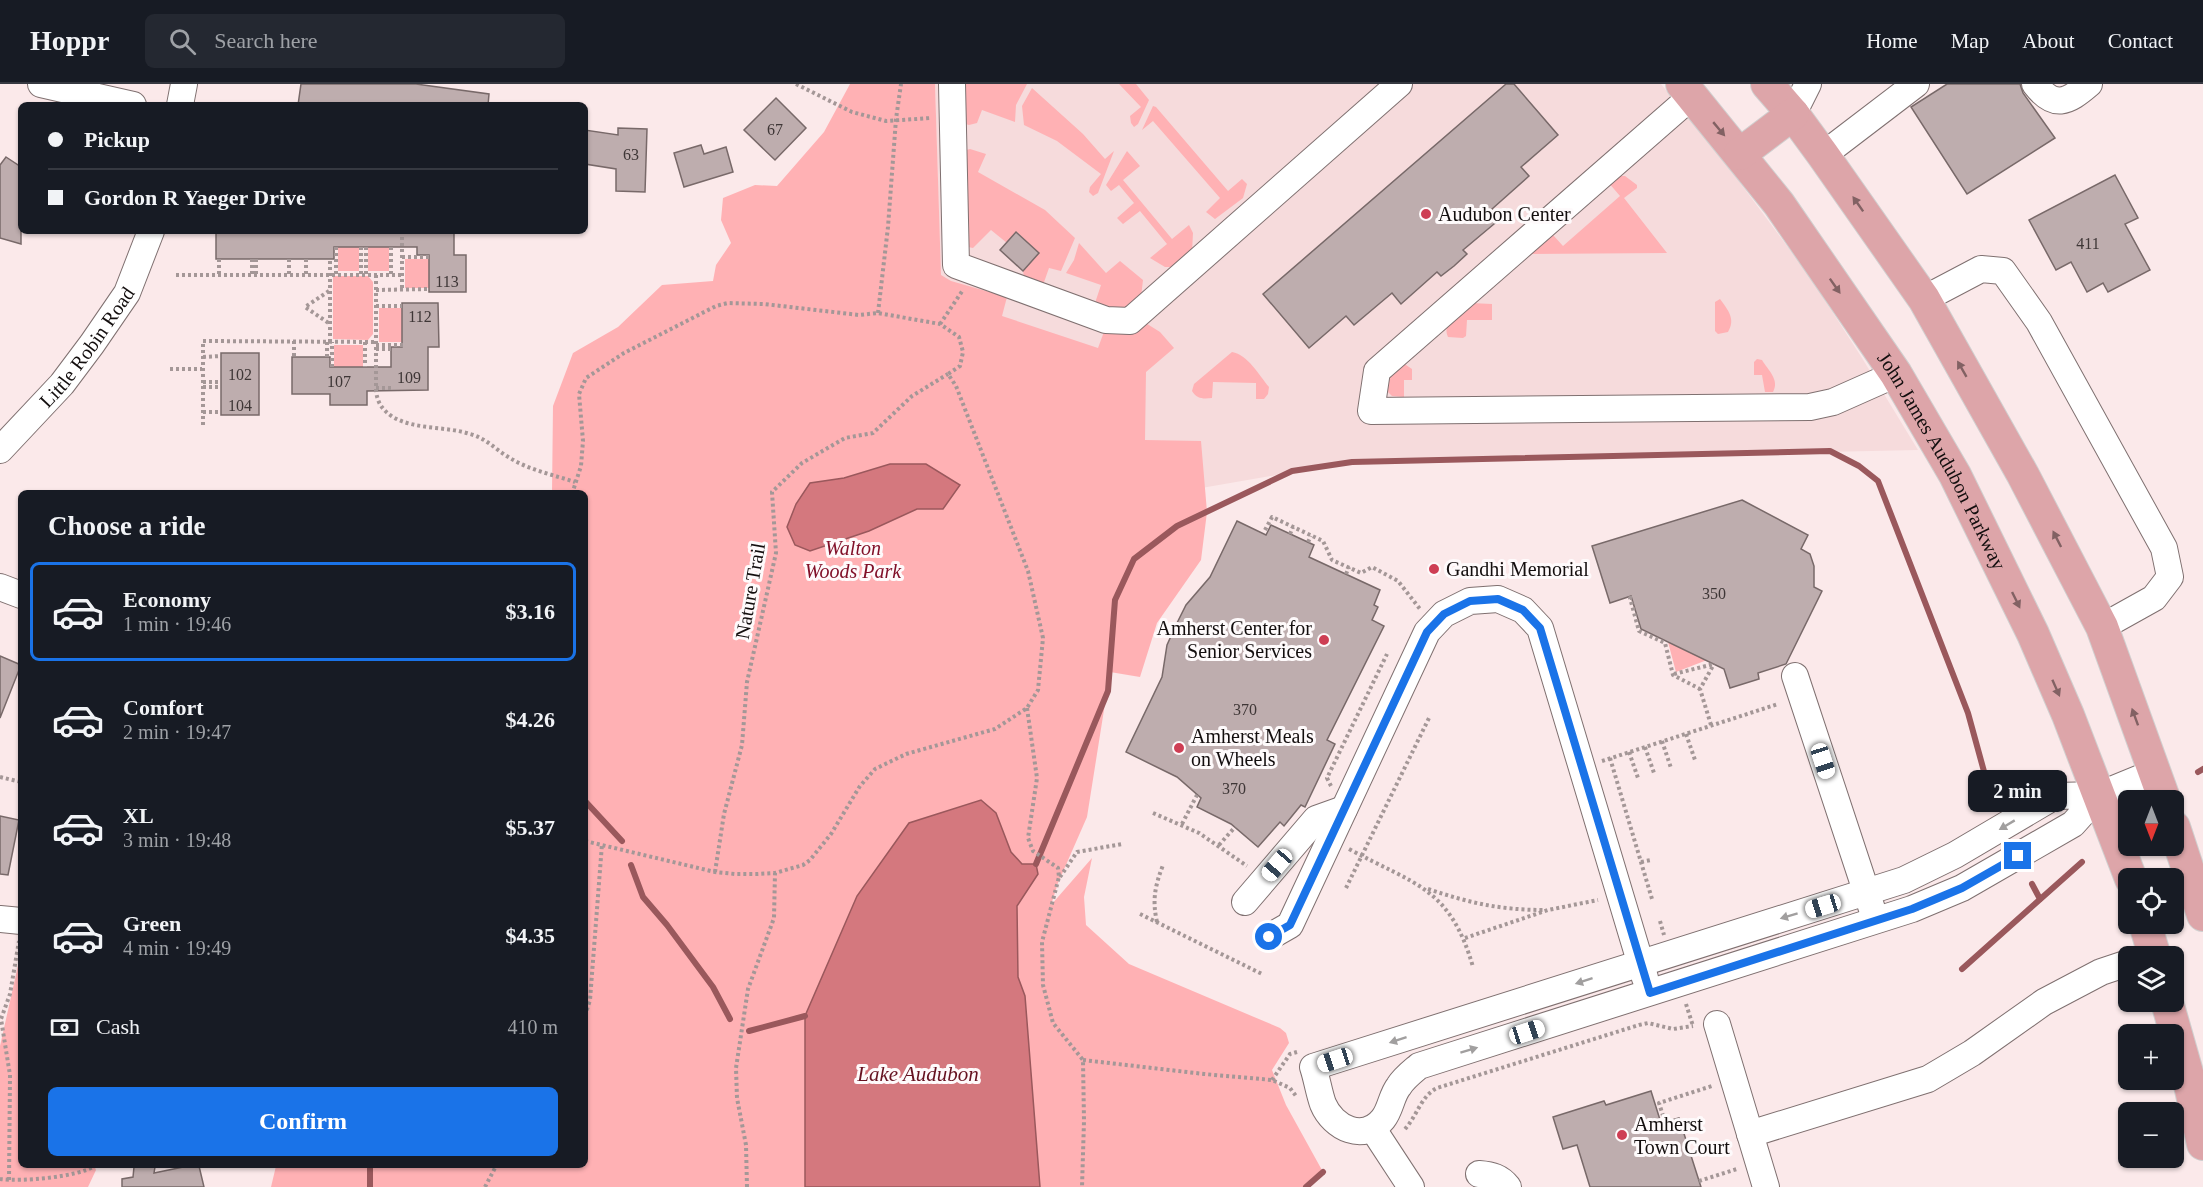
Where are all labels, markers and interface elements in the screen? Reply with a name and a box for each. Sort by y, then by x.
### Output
search box [145,14,565,68]
text: Hoppr [30,25,109,56]
icon: search [166,25,199,58]
text: Search here [214,28,318,53]
text: Home [1866,29,1918,53]
text: Map [1951,29,1989,53]
text: About [2022,29,2075,53]
text: Contact [2108,29,2173,53]
house number: 67 [767,121,783,138]
one-way arrow [1713,121,1726,137]
text: Pickup [84,127,150,152]
house number: 63 [623,146,639,163]
text: Gordon R Yaeger Drive [84,185,306,210]
one-way arrow [1852,197,1864,213]
place label: Audubon Center [1438,203,1571,225]
marker: Audubon Center [1419,207,1433,221]
house number: 411 [2076,235,2100,252]
house number: 113 [435,273,459,290]
one-way arrow [1829,277,1841,293]
street label: Little Robin Road [35,283,139,412]
house number: 112 [408,308,432,325]
street label: John James Audubon Parkway [1873,348,2011,574]
one-way arrow [1957,360,1967,377]
house number: 102 [228,366,252,383]
house number: 109 [397,369,421,386]
house number: 107 [327,373,351,390]
house number: 104 [228,397,252,414]
text: Choose a ride [48,511,206,541]
one-way arrow [2052,531,2061,548]
park label: Walton Woods Park [805,537,902,582]
street label: Nature Trail [731,541,769,641]
place label: Gandhi Memorial [1446,558,1589,580]
marker: Gandhi Memorial [1427,562,1441,576]
icon: car [51,585,105,639]
house number: 350 [1702,585,1726,602]
text: Economy [123,587,211,612]
one-way arrow [2011,591,2020,608]
text: $3.16 [506,599,555,624]
text: 1 min · 19:46 [123,613,231,635]
place label: Amherst Center for Senior Services [1156,617,1312,662]
marker: Amherst Center for Senior Services [1317,633,1331,647]
one-way arrow [2051,679,2061,697]
icon: car [51,693,105,747]
text: Comfort [123,695,204,720]
house number: 370 [1233,701,1257,718]
text: $4.26 [506,707,555,732]
one-way arrow [2130,708,2140,726]
text: 2 min · 19:47 [123,721,231,743]
place label: Amherst Meals on Wheels [1191,725,1314,770]
marker: Amherst Meals on Wheels [1172,741,1186,755]
car [1809,741,1837,781]
callout: 2 min [1968,769,2068,811]
house number: 370 [1222,780,1246,797]
text: 2 min [1993,780,2042,802]
north arrow [2118,790,2184,856]
map controls [2118,790,2184,1168]
icon: car [51,801,105,855]
text: XL [123,803,154,828]
text: $5.37 [506,815,555,840]
one-way arrow [1999,819,2015,830]
text: 3 min · 19:48 [123,829,231,851]
route end [2004,842,2031,869]
car [1258,846,1296,884]
button: locate [2118,868,2184,934]
car [1803,892,1843,920]
icon: car [51,909,105,963]
text: Green [123,911,181,936]
one-way arrow [1780,912,1798,922]
text: $4.35 [506,923,555,948]
route start [1255,923,1282,950]
text: 4 min · 19:49 [123,937,231,959]
button: layers [2118,946,2184,1012]
one-way arrow [1575,977,1593,986]
icon: cash [48,1011,81,1044]
text: Cash [96,1014,140,1039]
text: 410 m [507,1016,558,1038]
car [1507,1018,1547,1046]
button: + [2118,1024,2184,1090]
one-way arrow [1389,1036,1407,1045]
one-way arrow [1460,1045,1478,1054]
car [1315,1046,1355,1074]
water label: Lake Audubon [856,1062,979,1086]
button: Confirm [48,1087,558,1156]
button: − [2118,1102,2184,1168]
place label: Amherst Town Court [1634,1113,1730,1158]
marker: Amherst Town Court [1615,1128,1629,1142]

